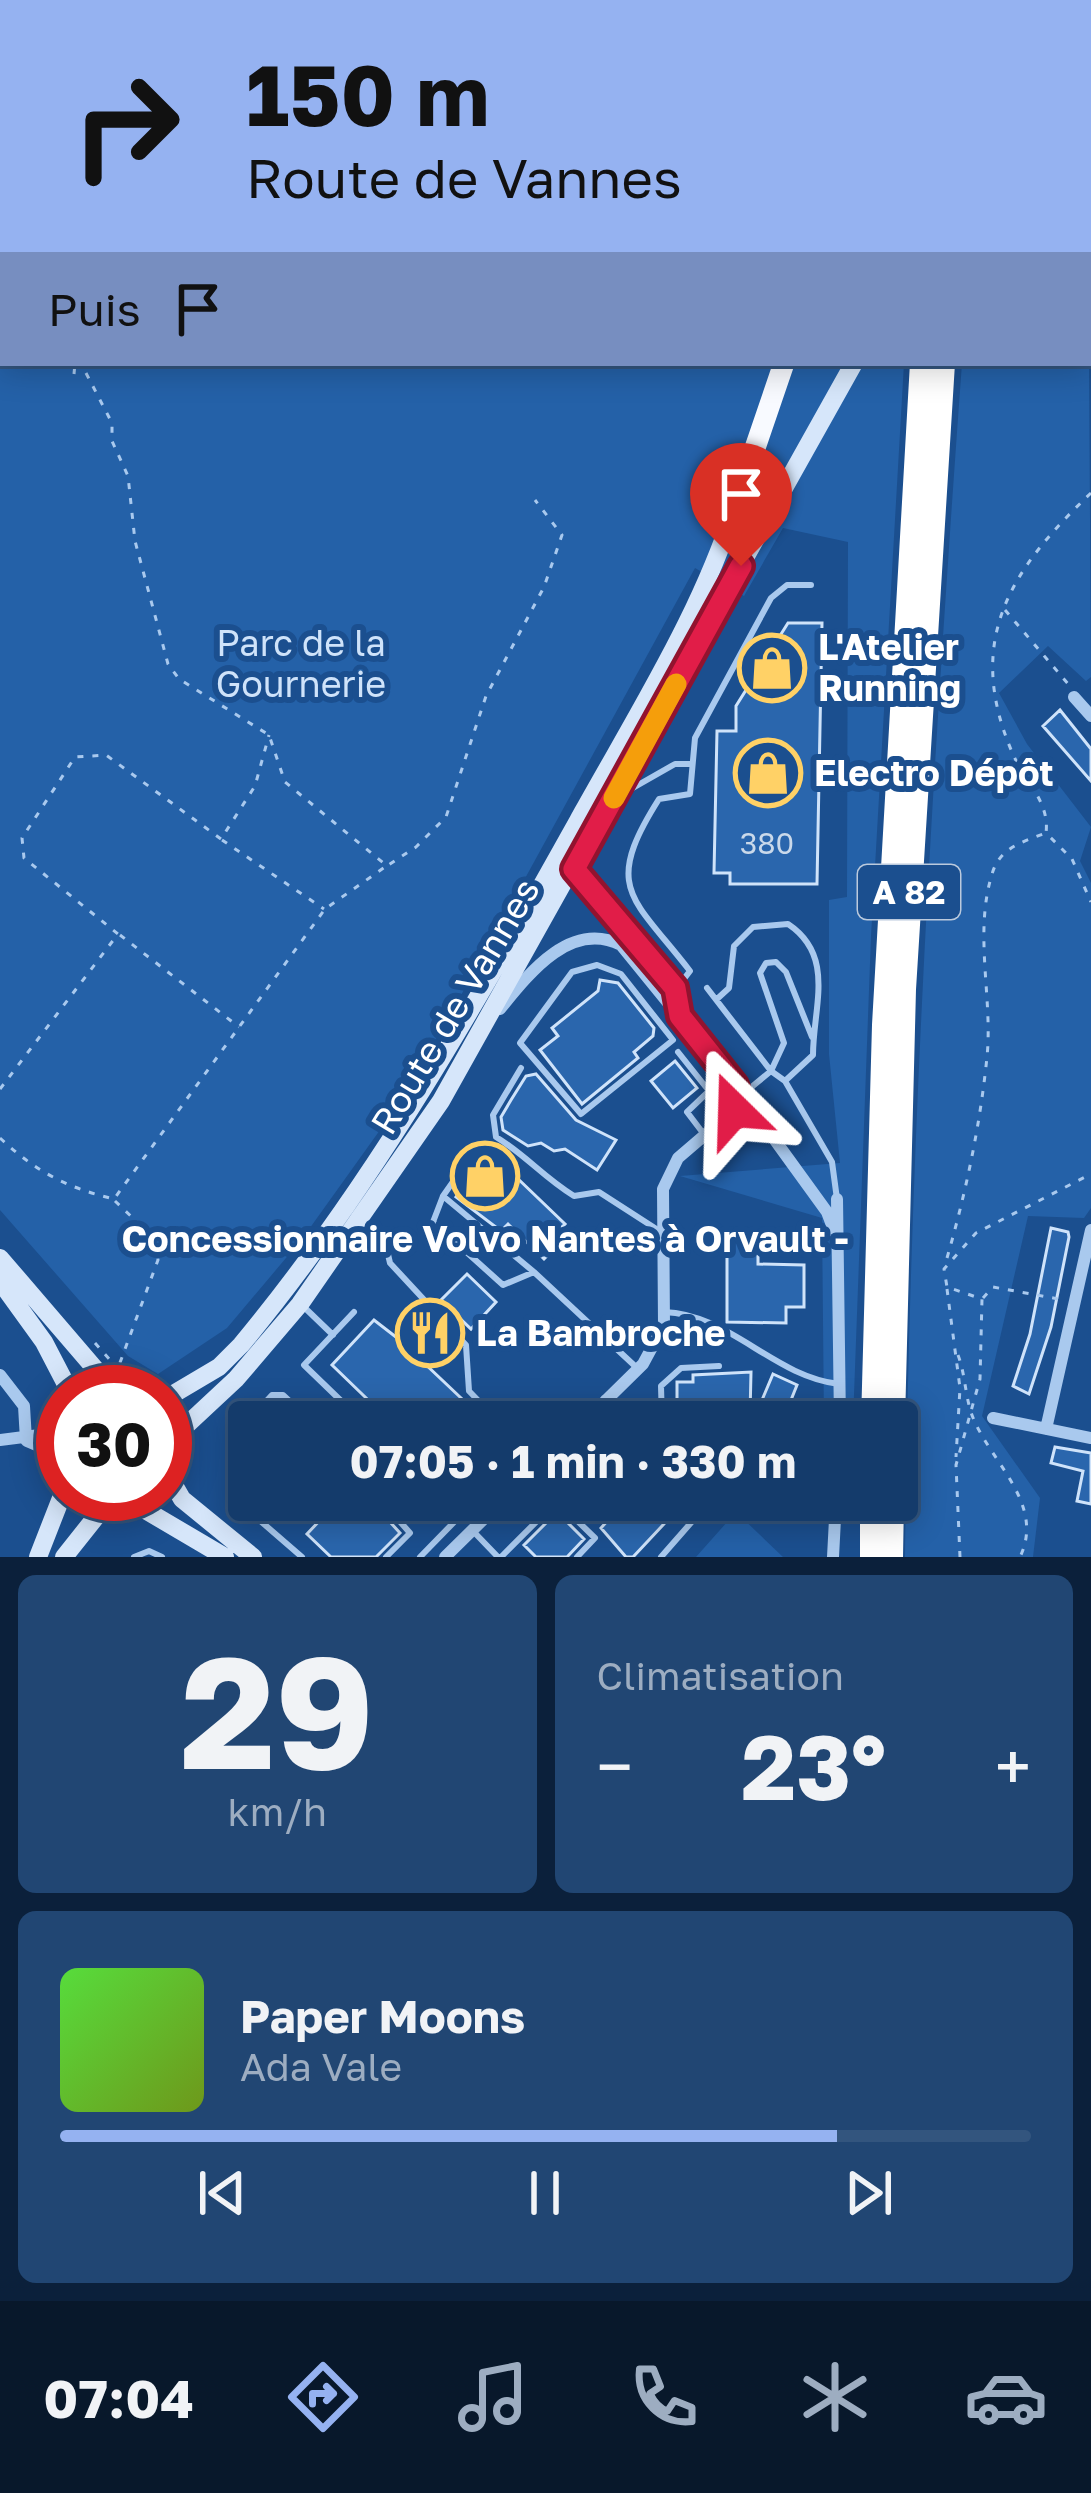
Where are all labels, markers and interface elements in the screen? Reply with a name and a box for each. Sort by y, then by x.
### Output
text: 150 m [246,44,490,144]
icon: right [48,48,204,204]
text: Route de Vannes [246,145,682,210]
icon: arrive [165,276,231,342]
text: Puis [48,282,141,336]
pin [690,443,792,566]
icon: arrive [708,461,774,527]
park label: Parc de la Gournerie [216,621,386,705]
place label: L'Atelier Running [818,625,961,709]
shop icon: L'Atelier Running [737,633,807,703]
shop icon: Electro Dépôt [733,738,803,808]
place label: Electro Dépôt [814,751,1054,794]
house number: 380 [740,825,794,861]
road number: A 82 [858,865,960,919]
street label: Route de Vannes [361,870,548,1141]
position arrow [671,1047,797,1173]
shop icon: Concessionnaire Volvo Nantes à Orvault - [450,1141,520,1211]
place label: Concessionnaire Volvo Nantes à Orvault - [122,1217,848,1260]
restaurant icon: La Bambroche [395,1298,465,1368]
place label: La Bambroche [476,1311,725,1354]
speed limit sign: 30 [36,1365,192,1521]
text: 07:05 · 1 min · 330 m [350,1434,796,1488]
text: 29 [180,1616,374,1803]
text: Climatisation [597,1652,844,1699]
text: 23° [741,1712,886,1820]
text: − [597,1726,633,1806]
text: + [995,1726,1031,1806]
text: km/h [228,1788,327,1835]
text: Paper Moons [240,1989,525,2043]
text: Ada Vale [240,2043,402,2090]
icon: previous [189,2160,255,2226]
icon: pause [512,2160,578,2226]
icon: next [836,2160,902,2226]
icon: directions [281,2355,365,2439]
icon: music [451,2355,535,2439]
icon: phone [622,2355,706,2439]
icon: climate [793,2355,877,2439]
icon: car [964,2355,1048,2439]
text: 07:04 [43,2365,194,2430]

